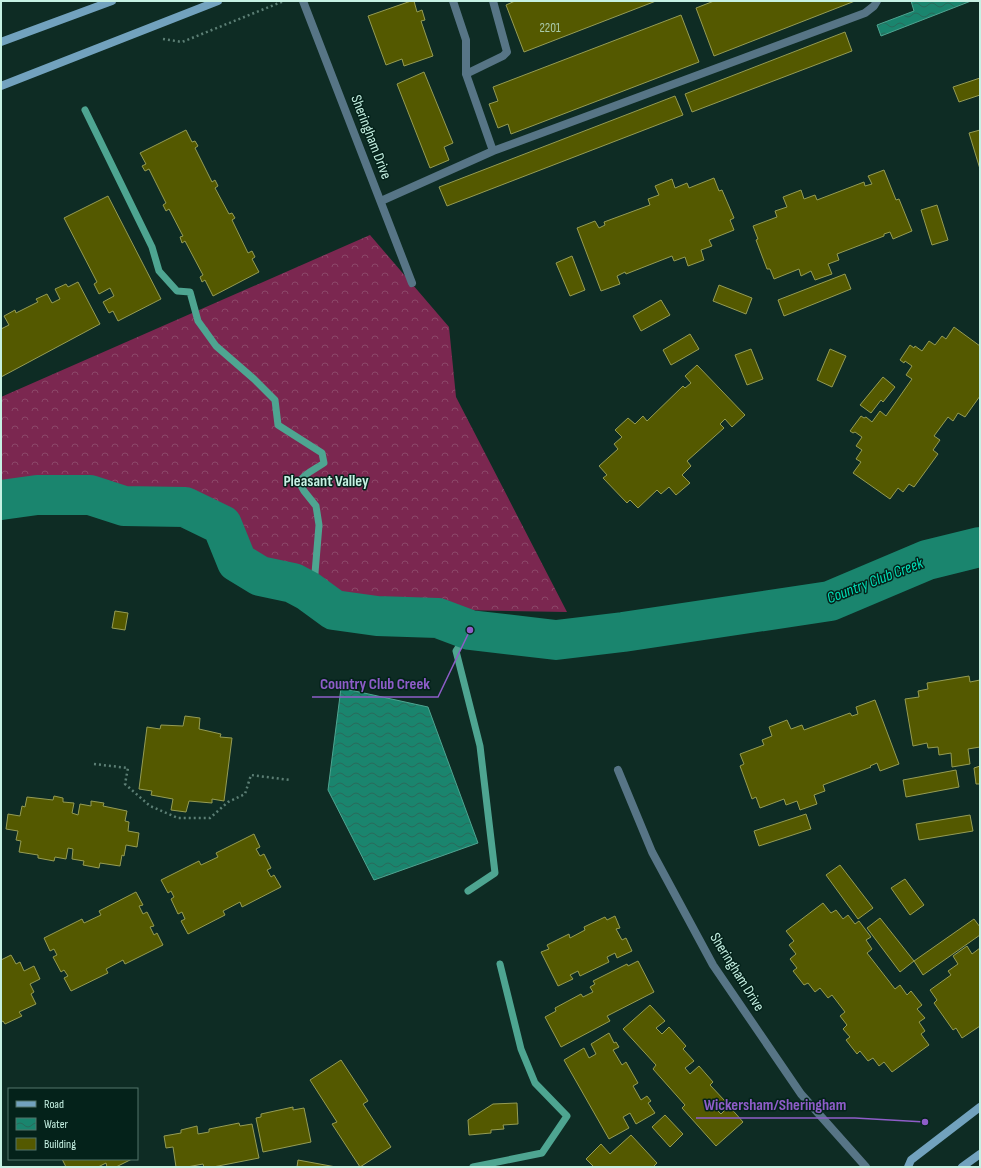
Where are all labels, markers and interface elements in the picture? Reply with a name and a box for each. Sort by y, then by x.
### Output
house number: 2201 [539,20,561,36]
street label: Sheringham Drive [346,92,396,182]
district label: Pleasant Valley [283,472,369,491]
water label: Country Club Creek [824,554,927,608]
callout: Country Club Creek [312,669,438,697]
text: Country Club Creek [320,675,430,694]
street label: Sheringham Drive [705,929,769,1015]
legend [8,1088,138,1160]
callout: Wickersham/Sheringham [696,1090,855,1118]
text: Wickersham/Sheringham [704,1096,846,1115]
text: Road [44,1097,64,1112]
text: Water [44,1117,68,1132]
text: Building [44,1137,76,1152]

